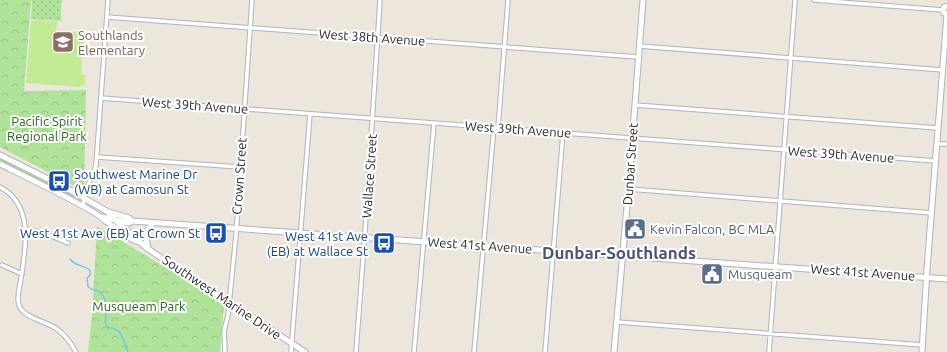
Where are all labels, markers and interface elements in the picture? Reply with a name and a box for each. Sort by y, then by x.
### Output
street label: West 38th Avenue [318,26,426,48]
place label: Southlands Elementary [78,28,145,57]
school or university icon: Southlands Elementary [50,29,76,55]
street label: West 39th Avenue [141,94,249,116]
park label: Pacific Spirit Regional Park [7,114,87,143]
street label: West 39th Avenue [464,118,572,140]
street label: Dunbar Street [620,122,640,206]
street label: Wallace Street [359,133,379,219]
street label: Crown Street [229,137,249,215]
street label: West 39th Avenue [787,143,895,165]
place label: Southwest Marine Dr (WB) at Camosun St [74,167,197,197]
bus stop icon: Southwest Marine Dr (WB) at Camosun St [46,168,72,194]
public building icon: Kevin Falcon, BC MLA [622,216,648,242]
bus stop icon: West 41st Ave (EB) at Crown St [203,220,229,246]
place label: Kevin Falcon, BC MLA [650,222,775,237]
place label: West 41st Ave (EB) at Crown St [20,226,200,241]
place label: West 41st Ave (EB) at Wallace St [267,229,368,259]
bus stop icon: West 41st Ave (EB) at Wallace St [371,230,397,256]
street label: West 41st Avenue [427,234,533,256]
district label: Dunbar-Southlands [542,243,696,262]
street label: Southwest Marine Drive [160,252,284,342]
public building icon: Musqueam [699,261,725,287]
street label: West 41st Avenue [810,261,916,283]
place label: Musqueam [728,267,792,281]
park label: Musqueam Park [92,299,186,313]

